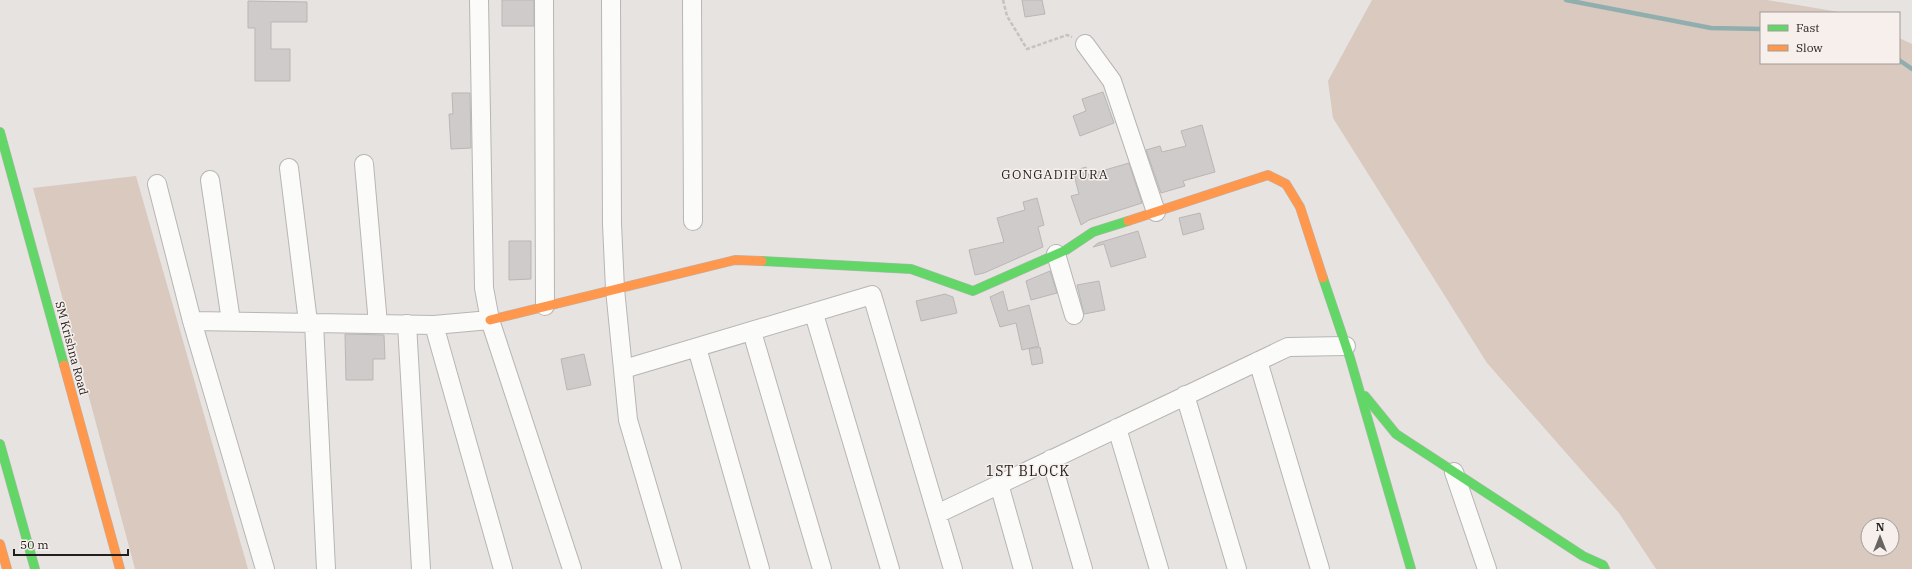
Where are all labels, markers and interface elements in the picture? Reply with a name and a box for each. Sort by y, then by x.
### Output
legend [1760,12,1900,64]
text: Fast [1796,20,1820,35]
text: Slow [1796,40,1823,55]
district label: GONGADIPURA [1001,166,1109,183]
street label: SM Krishna Road [52,299,92,397]
district label: 1ST BLOCK [986,462,1070,480]
north arrow [1860,517,1900,557]
text: N [1876,520,1885,534]
scale bar [14,531,128,557]
text: 50 m [20,537,49,552]

